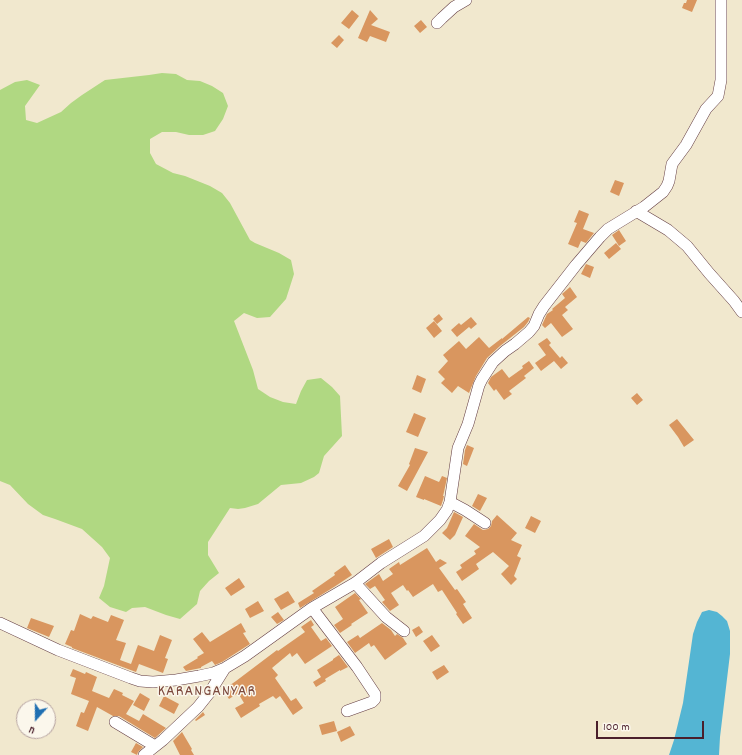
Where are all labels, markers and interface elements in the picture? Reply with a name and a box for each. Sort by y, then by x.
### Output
district label: KARANGANYAR [158,683,256,703]
north arrow [16,699,56,739]
scale bar [598,713,706,739]
text: 100 m [603,719,630,736]
text: U [27,721,37,738]

